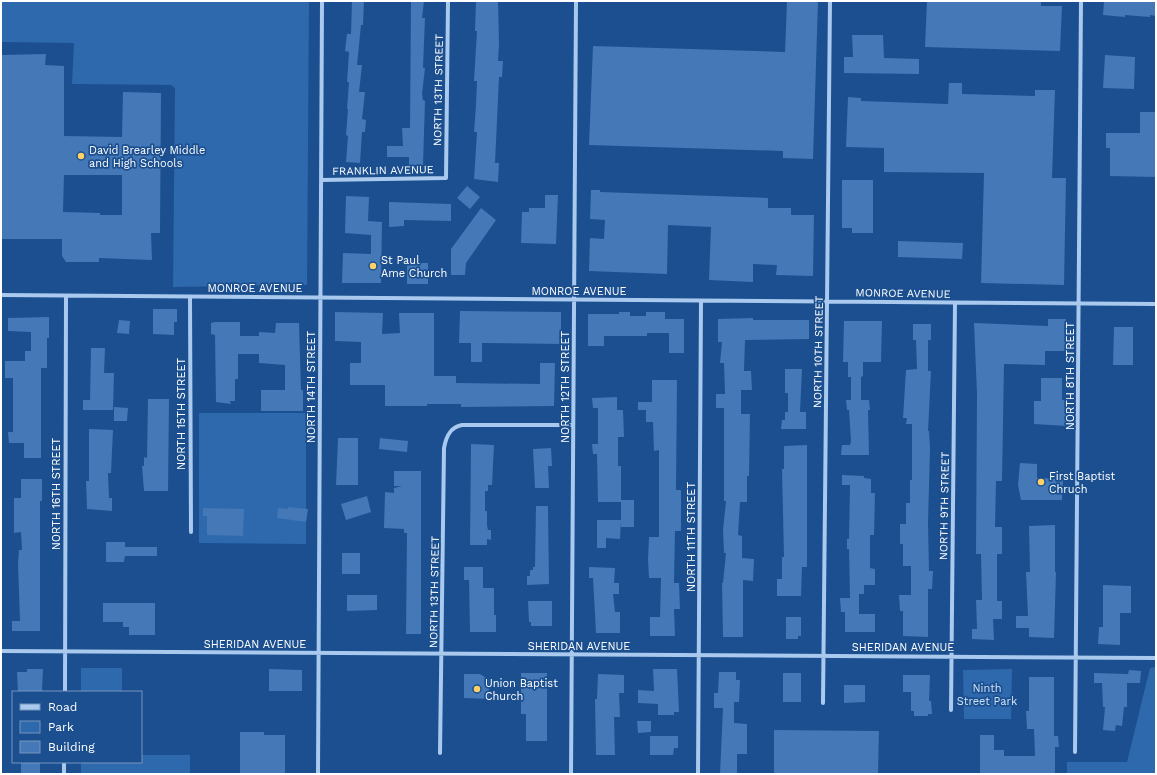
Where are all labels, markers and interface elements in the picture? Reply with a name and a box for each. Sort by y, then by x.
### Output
street label: NORTH 13TH STREET [431,33,446,146]
place label: David Brearley Middle and High Schools [89,144,205,170]
marker: David Brearley Middle and High Schools [76,151,86,161]
street label: FRANKLIN AVENUE [332,163,434,178]
place label: St Paul Ame Church [381,254,447,280]
marker: St Paul Ame Church [368,261,378,271]
street label: MONROE AVENUE [207,282,303,295]
street label: MONROE AVENUE [531,285,627,298]
street label: MONROE AVENUE [855,286,951,301]
street label: NORTH 10TH STREET [811,295,826,408]
street label: NORTH 8TH STREET [1064,321,1077,430]
street label: NORTH 14TH STREET [305,331,318,443]
street label: NORTH 12TH STREET [559,331,572,443]
street label: NORTH 15TH STREET [175,358,188,470]
street label: NORTH 16TH STREET [50,437,63,550]
street label: NORTH 9TH STREET [937,451,952,560]
place label: First Baptist Chruch [1049,470,1116,496]
marker: First Baptist Chruch [1036,477,1046,487]
street label: NORTH 11TH STREET [685,482,698,592]
street label: NORTH 13TH STREET [427,535,442,648]
street label: SHERIDAN AVENUE [204,638,306,651]
street label: SHERIDAN AVENUE [528,640,630,653]
street label: SHERIDAN AVENUE [852,641,954,654]
place label: Union Baptist Church [485,677,558,703]
park label: Ninth Street Park [957,682,1017,708]
marker: Union Baptist Church [472,684,482,694]
legend [12,691,142,763]
text: Road [48,700,77,714]
text: Park [48,720,74,734]
text: Building [48,740,95,754]

